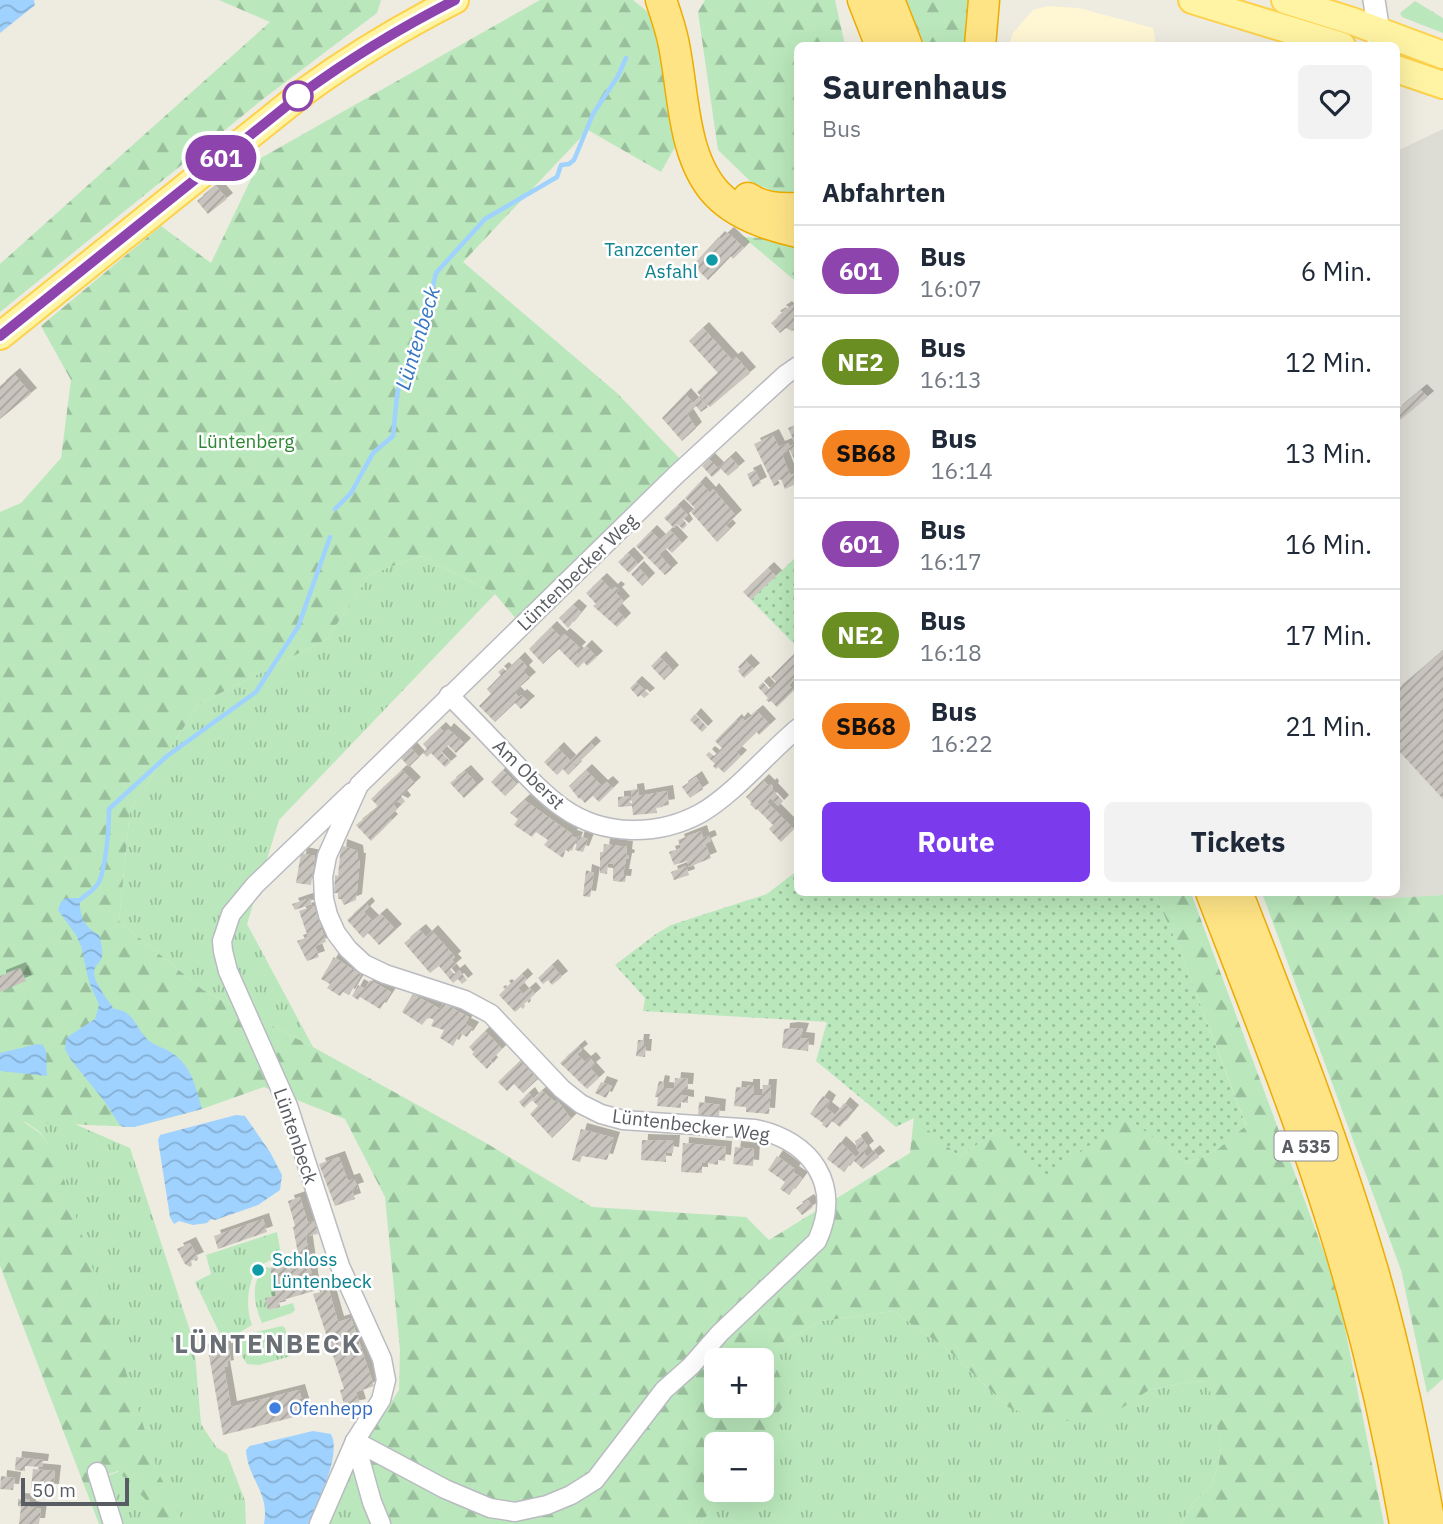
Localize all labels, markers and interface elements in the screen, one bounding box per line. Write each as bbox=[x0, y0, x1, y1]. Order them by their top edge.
text: Saurenhaus bbox=[822, 65, 1007, 108]
button: heart bbox=[1298, 65, 1372, 139]
unlabelled marker bbox=[283, 81, 313, 111]
text: Bus bbox=[822, 113, 861, 143]
line badge: 601 bbox=[181, 135, 261, 181]
text: 601 bbox=[199, 142, 243, 174]
text: Abfahrten bbox=[822, 175, 946, 209]
place label: Tanzcenter Asfahl bbox=[604, 237, 698, 283]
text: Bus bbox=[920, 239, 966, 273]
marker: Tanzcenter Asfahl bbox=[704, 252, 720, 268]
text: 6 Min. bbox=[1301, 254, 1372, 288]
text: 601 bbox=[839, 255, 882, 287]
text: 16:07 bbox=[920, 273, 982, 303]
water label: Lüntenbeck bbox=[388, 282, 446, 393]
text: Bus bbox=[920, 330, 966, 364]
text: 12 Min. bbox=[1285, 345, 1372, 379]
text: NE2 bbox=[837, 346, 884, 378]
text: 16:13 bbox=[920, 364, 982, 394]
text: Bus bbox=[931, 421, 977, 455]
park label: Lüntenberg bbox=[198, 429, 294, 453]
text: 13 Min. bbox=[1285, 436, 1372, 470]
text: SB68 bbox=[836, 437, 896, 469]
text: 16:14 bbox=[931, 455, 993, 485]
street label: Lüntenbecker Weg bbox=[512, 508, 642, 636]
text: Bus bbox=[920, 512, 966, 546]
text: 16 Min. bbox=[1285, 527, 1372, 561]
text: 601 bbox=[839, 528, 882, 560]
text: 16:17 bbox=[920, 546, 982, 576]
text: Bus bbox=[920, 603, 966, 637]
text: 17 Min. bbox=[1285, 618, 1372, 652]
text: NE2 bbox=[837, 619, 884, 651]
text: 16:18 bbox=[920, 637, 982, 667]
text: Bus bbox=[931, 694, 977, 728]
text: 21 Min. bbox=[1285, 709, 1372, 743]
text: SB68 bbox=[836, 710, 896, 742]
text: 16:22 bbox=[931, 728, 993, 758]
street label: Am Oberst bbox=[488, 734, 570, 814]
button: Route bbox=[822, 802, 1090, 882]
button: Tickets bbox=[1104, 802, 1372, 882]
street label: Lüntenbeck bbox=[268, 1085, 324, 1187]
street label: Lüntenbecker Weg bbox=[611, 1103, 771, 1147]
road number: A 535 bbox=[1274, 1132, 1338, 1161]
place label: Schloss Lüntenbeck bbox=[272, 1247, 372, 1293]
marker: Schloss Lüntenbeck bbox=[250, 1262, 266, 1278]
district label: LÜNTENBECK bbox=[174, 1326, 362, 1360]
map controls bbox=[704, 1348, 774, 1502]
button: + bbox=[704, 1348, 774, 1418]
place label: Ofenhepp bbox=[289, 1396, 373, 1420]
marker: Ofenhepp bbox=[267, 1400, 283, 1416]
button: − bbox=[704, 1432, 774, 1502]
scale bar bbox=[21, 1475, 130, 1507]
text: 50 m bbox=[32, 1478, 76, 1502]

